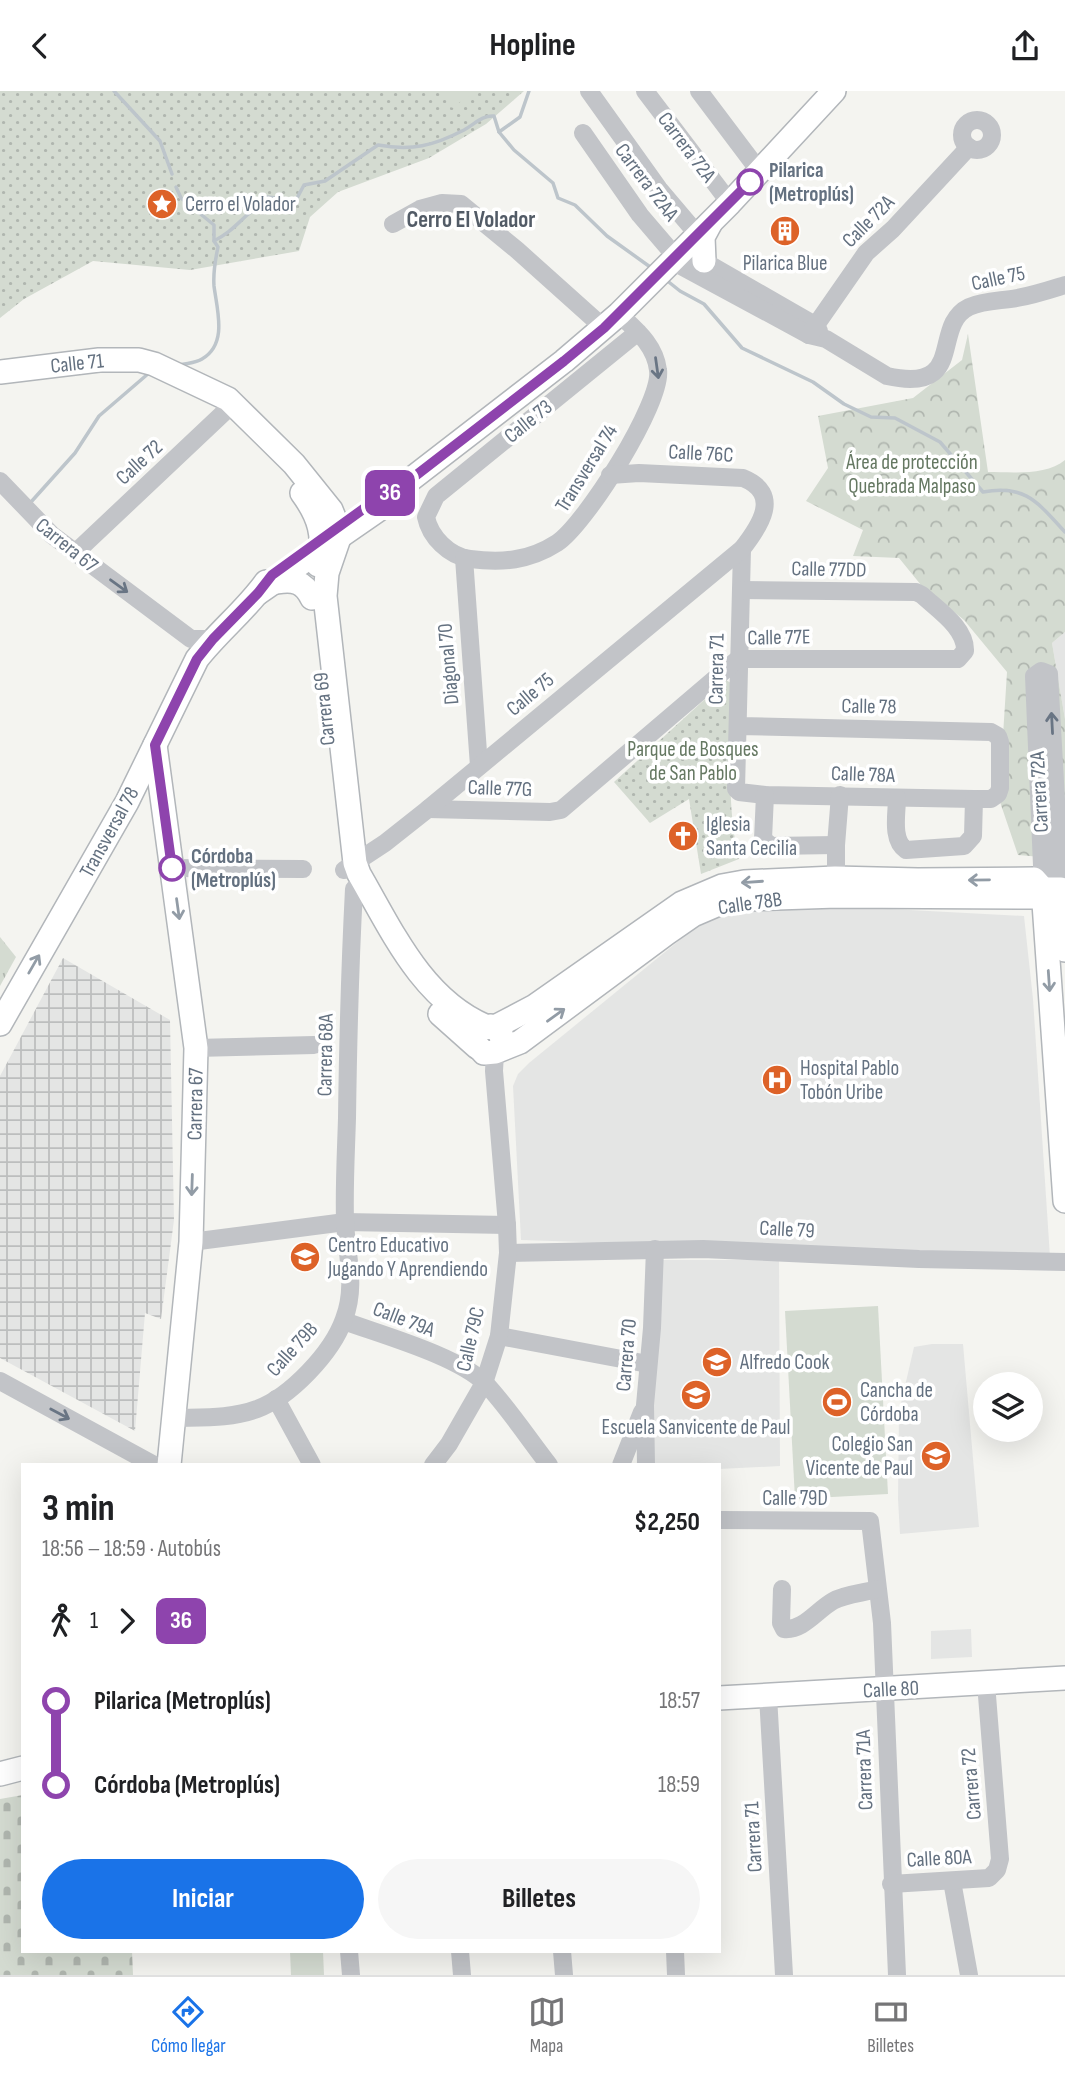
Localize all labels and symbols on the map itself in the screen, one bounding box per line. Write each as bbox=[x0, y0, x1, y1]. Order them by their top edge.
street label: Carrera 72A bbox=[652, 107, 722, 188]
street label: Carrera 72AA bbox=[609, 139, 684, 227]
place label: Pilarica (Metroplús) bbox=[769, 158, 854, 207]
marker: Pilarica (Metroplús) bbox=[737, 169, 763, 195]
place icon: Cerro el Volador bbox=[145, 187, 179, 221]
street label: Calle 72A bbox=[837, 189, 900, 253]
place label: Cerro el Volador bbox=[185, 192, 296, 217]
district label: Cerro El Volador bbox=[407, 206, 535, 234]
building icon: Pilarica Blue bbox=[768, 214, 802, 248]
place label: Pilarica Blue bbox=[743, 251, 827, 276]
street label: Calle 75 bbox=[969, 261, 1027, 296]
street label: Calle 71 bbox=[49, 348, 106, 379]
one-way arrow bbox=[650, 356, 663, 379]
street label: Calle 73 bbox=[499, 394, 557, 448]
street label: Transversal 74 bbox=[550, 420, 623, 517]
street label: Calle 72 bbox=[111, 435, 168, 490]
street label: Calle 76C bbox=[668, 439, 734, 468]
park label: Área de protección Quebrada Malpaso bbox=[845, 450, 978, 499]
line badge: 36 bbox=[358, 470, 422, 516]
street label: Carrera 67 bbox=[31, 513, 103, 578]
street label: Calle 77DD bbox=[791, 556, 867, 583]
one-way arrow bbox=[109, 578, 128, 593]
street label: Diagonal 70 bbox=[433, 622, 464, 706]
street label: Calle 77E bbox=[747, 624, 811, 651]
street label: Carrera 71 bbox=[703, 633, 730, 705]
street label: Calle 75 bbox=[501, 667, 559, 721]
street label: Carrera 69 bbox=[308, 671, 341, 747]
street label: Calle 78 bbox=[841, 694, 897, 719]
one-way arrow bbox=[1045, 712, 1058, 734]
park label: Parque de Bosques de San Pablo bbox=[627, 737, 759, 786]
street label: Carrera 72A bbox=[1025, 750, 1054, 833]
street label: Calle 78A bbox=[831, 761, 896, 788]
street label: Calle 77G bbox=[467, 775, 533, 802]
street label: Transversal 78 bbox=[74, 783, 145, 882]
place label: Iglesia Santa Cecilia bbox=[706, 812, 797, 861]
church icon: Iglesia Santa Cecilia bbox=[666, 819, 700, 853]
place label: Córdoba (Metroplús) bbox=[191, 844, 276, 893]
marker: Córdoba (Metroplús) bbox=[159, 855, 185, 881]
one-way arrow bbox=[968, 873, 991, 887]
one-way arrow bbox=[741, 876, 763, 889]
street label: Calle 78B bbox=[716, 887, 784, 920]
one-way arrow bbox=[172, 898, 185, 920]
one-way arrow bbox=[27, 955, 41, 975]
one-way arrow bbox=[1043, 969, 1056, 992]
one-way arrow bbox=[546, 1008, 565, 1023]
street label: Carrera 68A bbox=[312, 1013, 339, 1097]
place label: Hospital Pablo Tobón Uribe bbox=[800, 1056, 899, 1105]
hospital icon: Hospital Pablo Tobón Uribe bbox=[760, 1063, 794, 1097]
street label: Carrera 67 bbox=[182, 1067, 209, 1141]
one-way arrow bbox=[186, 1173, 199, 1196]
street label: Calle 79 bbox=[759, 1216, 815, 1243]
place label: Centro Educativo Jugando Y Aprendiendo bbox=[327, 1233, 488, 1282]
school or university icon: Centro Educativo Jugando Y Aprendiendo bbox=[288, 1240, 322, 1274]
street label: Calle 79A bbox=[369, 1296, 439, 1343]
street label: Calle 79C bbox=[451, 1304, 490, 1374]
street label: Calle 79B bbox=[261, 1317, 323, 1382]
street label: Carrera 70 bbox=[611, 1318, 642, 1392]
school or university icon: Alfredo Cook bbox=[700, 1345, 734, 1379]
place label: Alfredo Cook bbox=[739, 1350, 830, 1375]
school or university icon: Escuela Sanvicente de Paul bbox=[679, 1378, 713, 1412]
place label: Cancha de Córdoba bbox=[860, 1378, 933, 1427]
sports icon: Cancha de Córdoba bbox=[820, 1385, 854, 1419]
one-way arrow bbox=[49, 1407, 70, 1421]
place label: Escuela Sanvicente de Paul bbox=[602, 1415, 790, 1440]
place label: Colegio San Vicente de Paul bbox=[806, 1432, 913, 1481]
school or university icon: Colegio San Vicente de Paul bbox=[919, 1439, 953, 1473]
street label: Calle 79D bbox=[762, 1486, 828, 1511]
street label: Calle 80 bbox=[862, 1676, 920, 1703]
street label: Carrera 71A bbox=[851, 1728, 878, 1811]
street label: Carrera 72 bbox=[956, 1747, 987, 1821]
street label: Carrera 71 bbox=[739, 1800, 768, 1873]
street label: Calle 80A bbox=[906, 1844, 973, 1873]

